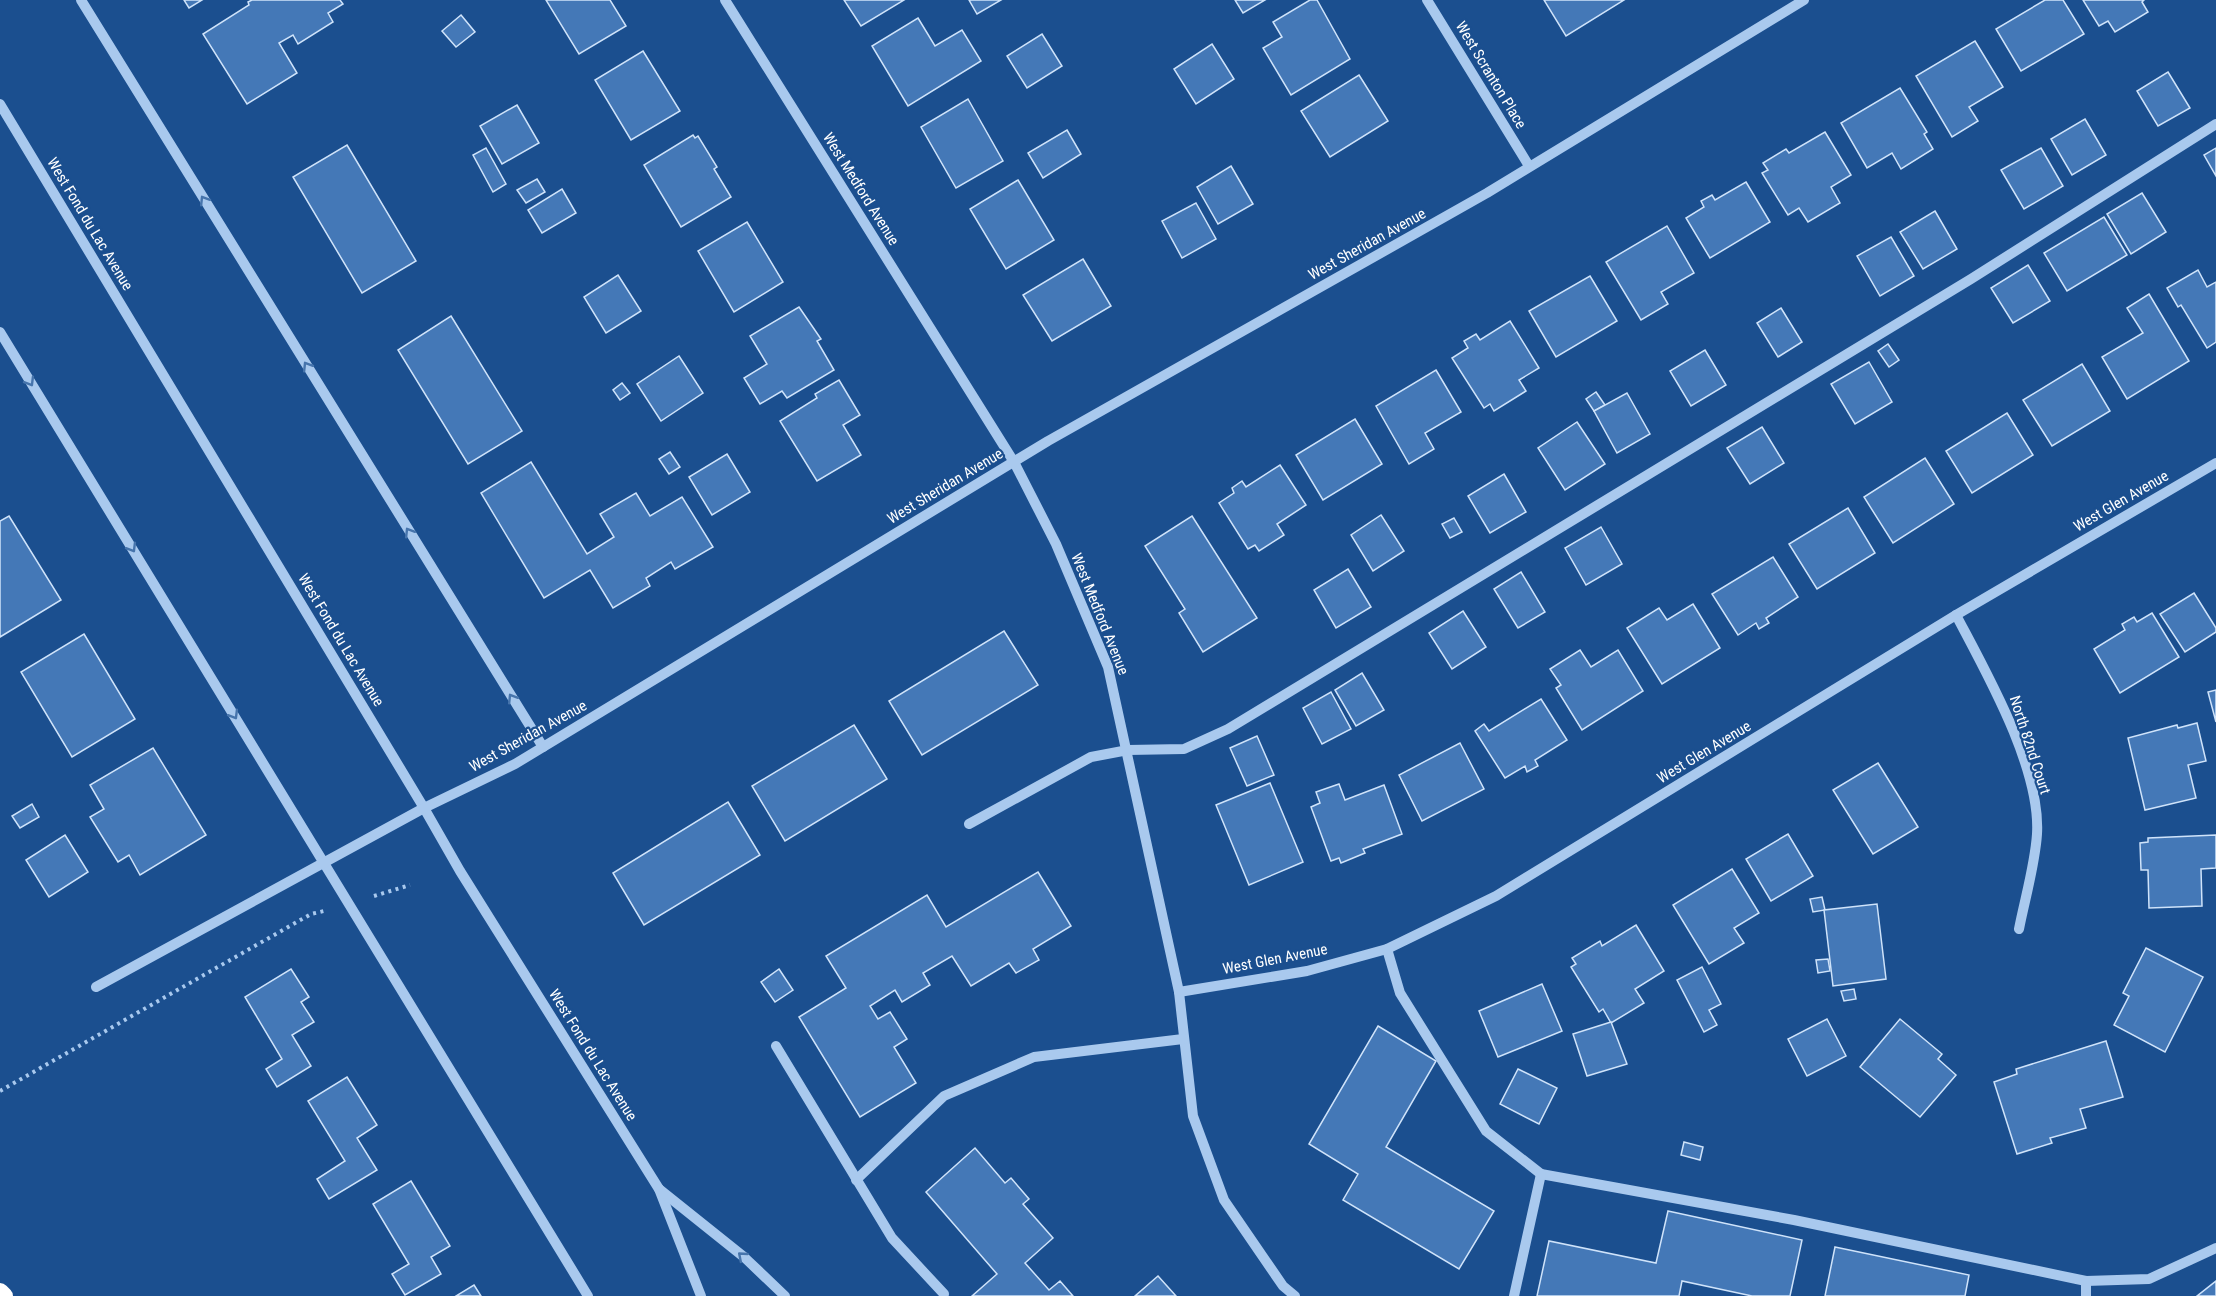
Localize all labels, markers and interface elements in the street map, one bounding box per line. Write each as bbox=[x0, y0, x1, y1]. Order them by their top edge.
street label: West Scranton Place bbox=[1452, 18, 1530, 132]
street label: West Medford Avenue bbox=[819, 129, 903, 249]
street label: West Fond du Lac Avenue bbox=[43, 154, 137, 294]
one-way arrow bbox=[200, 196, 212, 206]
street label: West Sheridan Avenue bbox=[1305, 204, 1429, 284]
one-way arrow bbox=[302, 362, 314, 372]
one-way arrow bbox=[23, 376, 35, 386]
street label: West Sheridan Avenue bbox=[884, 444, 1006, 528]
street label: West Glen Avenue bbox=[2071, 467, 2171, 535]
one-way arrow bbox=[405, 528, 417, 538]
one-way arrow bbox=[125, 542, 136, 552]
street label: West Medford Avenue bbox=[1067, 551, 1133, 677]
street label: West Fond du Lac Avenue bbox=[294, 570, 388, 710]
one-way arrow bbox=[508, 693, 519, 704]
street label: North 82nd Court bbox=[2006, 693, 2054, 797]
street label: West Sheridan Avenue bbox=[466, 696, 590, 776]
one-way arrow bbox=[226, 709, 238, 719]
street label: West Glen Avenue bbox=[1654, 717, 1754, 787]
street label: West Glen Avenue bbox=[1221, 940, 1329, 978]
street label: West Fond du Lac Avenue bbox=[545, 986, 641, 1124]
one-way arrow bbox=[738, 1252, 749, 1263]

